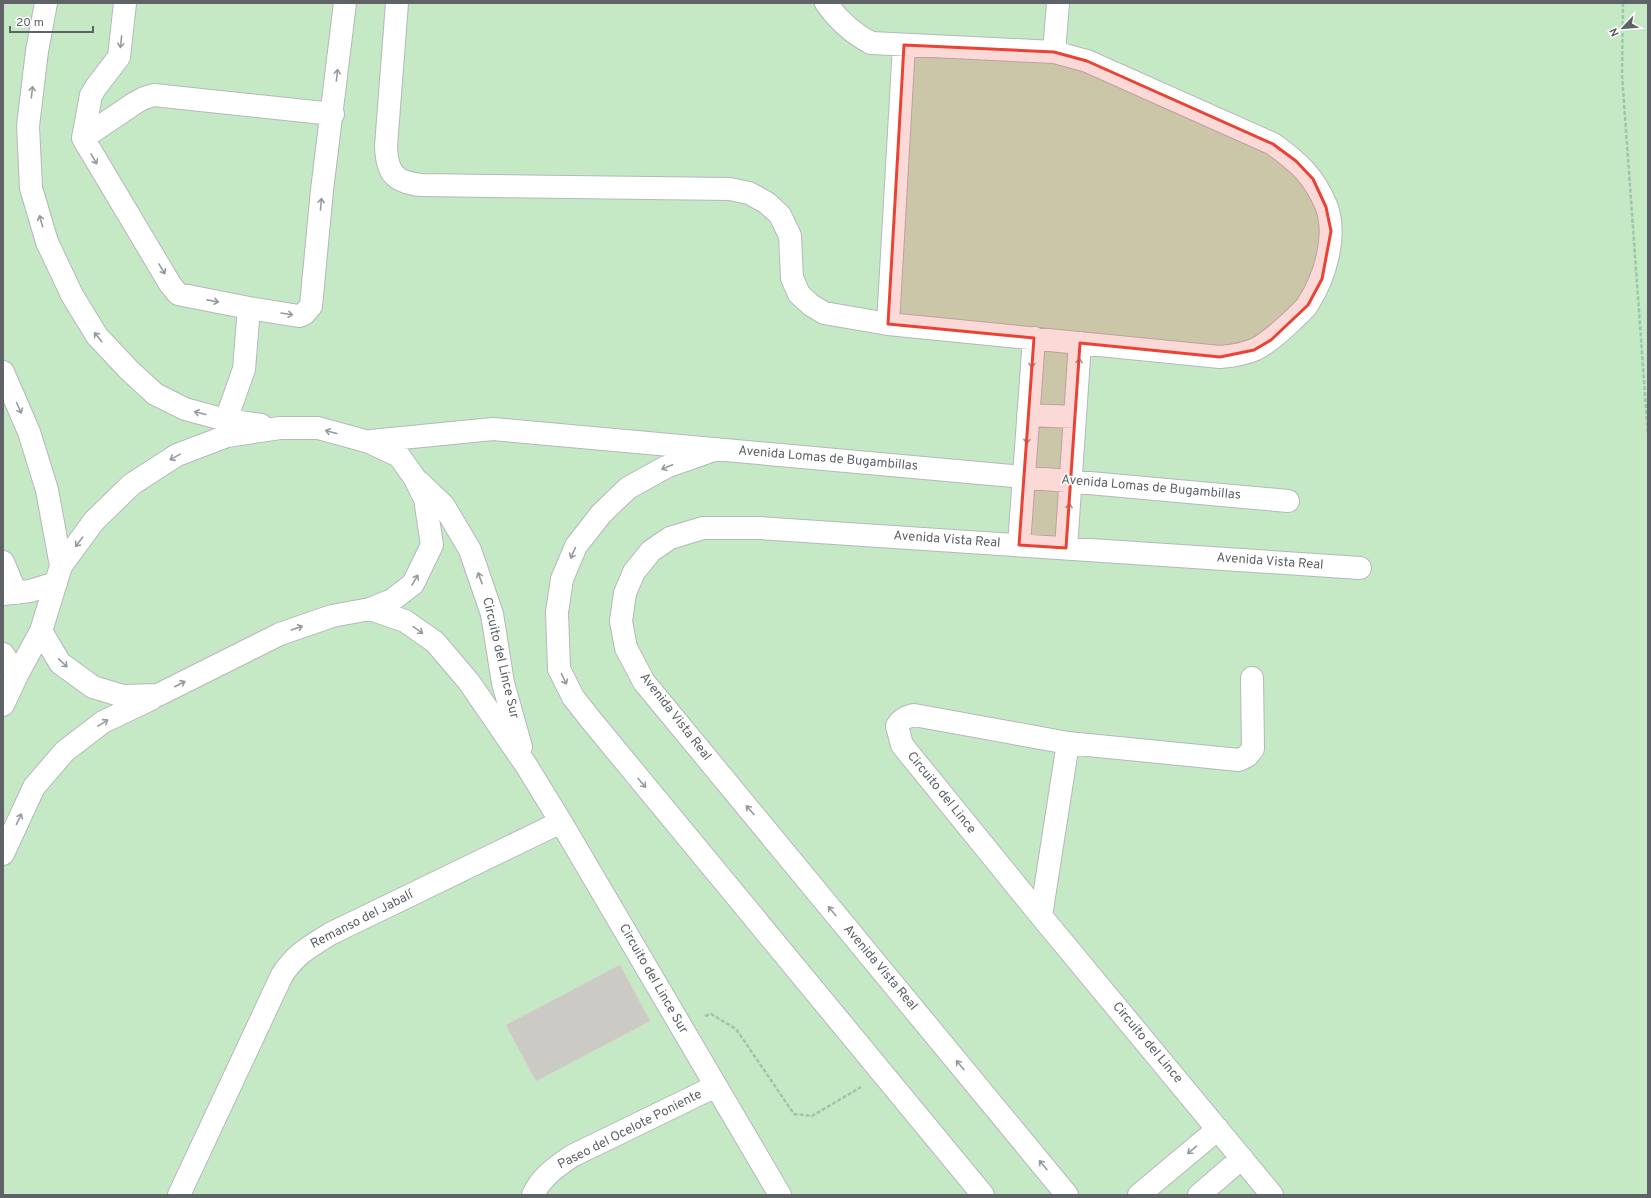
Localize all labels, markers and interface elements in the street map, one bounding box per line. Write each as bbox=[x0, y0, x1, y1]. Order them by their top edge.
scale bar bbox=[10, 8, 93, 34]
north arrow bbox=[1603, 8, 1643, 48]
text: 20 m bbox=[16, 15, 44, 31]
text: N bbox=[1607, 25, 1623, 39]
one-way arrow bbox=[117, 35, 125, 48]
one-way arrow bbox=[333, 69, 341, 82]
one-way arrow bbox=[28, 86, 36, 99]
one-way arrow bbox=[90, 152, 98, 164]
one-way arrow bbox=[317, 198, 325, 211]
one-way arrow bbox=[37, 214, 44, 227]
one-way arrow bbox=[157, 264, 166, 275]
one-way arrow bbox=[207, 298, 220, 306]
one-way arrow bbox=[281, 310, 294, 318]
one-way arrow bbox=[94, 331, 103, 342]
one-way arrow bbox=[1029, 355, 1036, 368]
one-way arrow bbox=[1075, 358, 1082, 371]
one-way arrow bbox=[16, 402, 23, 414]
one-way arrow bbox=[194, 409, 207, 416]
one-way arrow bbox=[325, 427, 338, 435]
one-way arrow bbox=[1023, 431, 1030, 444]
street label: Avenida Lomas de Bugambillas bbox=[738, 443, 918, 475]
one-way arrow bbox=[169, 454, 181, 461]
one-way arrow bbox=[661, 464, 673, 471]
street label: Avenida Lomas de Bugambillas bbox=[1061, 472, 1241, 504]
one-way arrow bbox=[1066, 503, 1073, 516]
street label: Avenida Vista Real bbox=[893, 528, 1001, 552]
one-way arrow bbox=[75, 536, 83, 547]
one-way arrow bbox=[569, 547, 576, 559]
street label: Avenida Vista Real bbox=[1216, 550, 1324, 574]
one-way arrow bbox=[475, 572, 483, 584]
one-way arrow bbox=[411, 574, 419, 586]
street label: Circuito del Lince Sur bbox=[478, 596, 522, 720]
one-way arrow bbox=[291, 624, 304, 631]
one-way arrow bbox=[412, 626, 423, 634]
one-way arrow bbox=[58, 659, 68, 668]
street label: Avenida Vista Real bbox=[636, 670, 714, 764]
one-way arrow bbox=[561, 673, 568, 685]
one-way arrow bbox=[174, 680, 186, 687]
one-way arrow bbox=[97, 718, 109, 726]
street label: Circuito del Lince bbox=[903, 749, 979, 837]
one-way arrow bbox=[638, 777, 647, 788]
one-way arrow bbox=[745, 805, 754, 816]
one-way arrow bbox=[16, 813, 23, 825]
street label: Remanso del Jabalí bbox=[308, 886, 417, 953]
one-way arrow bbox=[828, 905, 837, 916]
street label: Circuito del Lince Sur bbox=[615, 921, 691, 1037]
street label: Avenida Vista Real bbox=[839, 922, 921, 1014]
street label: Circuito del Lince bbox=[1108, 999, 1186, 1087]
one-way arrow bbox=[955, 1059, 964, 1070]
street label: Paseo del Ocelote Poniente bbox=[555, 1087, 705, 1173]
one-way arrow bbox=[1187, 1146, 1197, 1155]
one-way arrow bbox=[1038, 1160, 1047, 1170]

